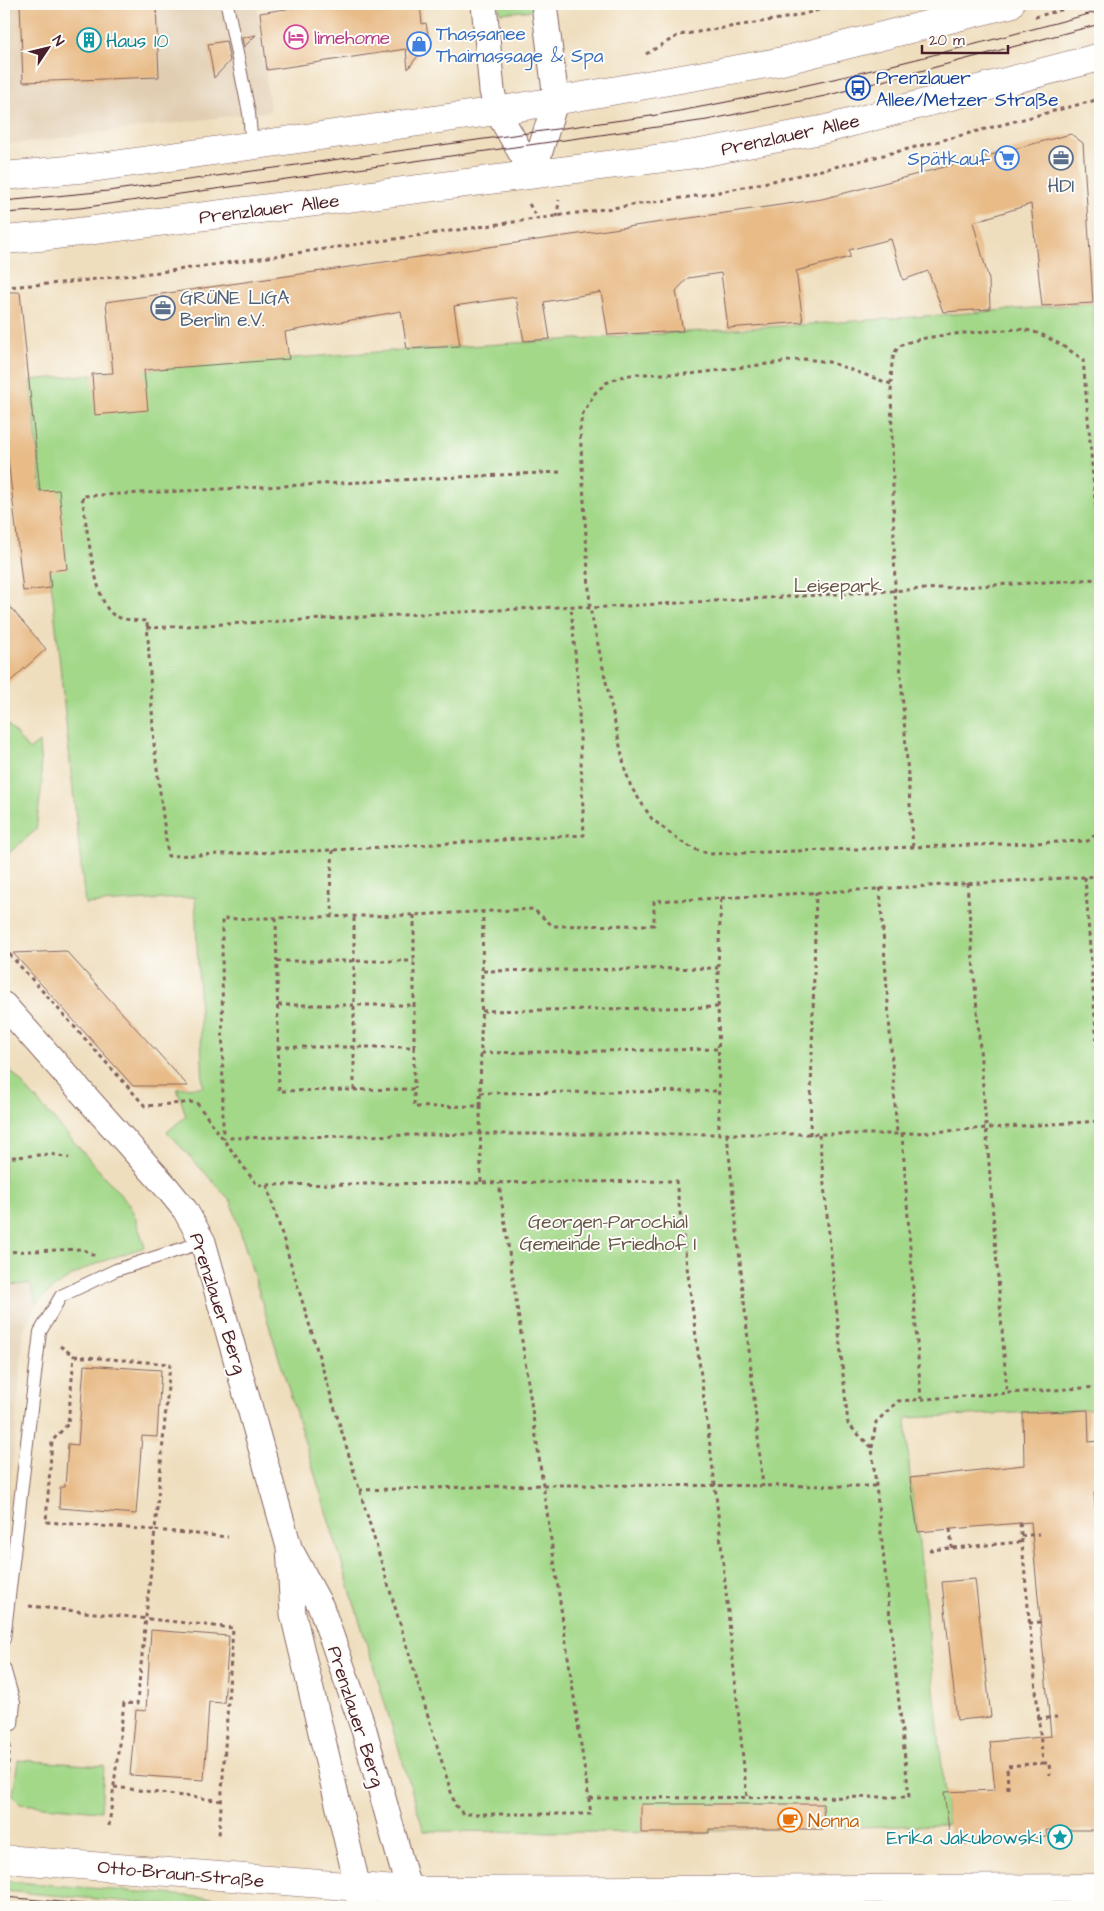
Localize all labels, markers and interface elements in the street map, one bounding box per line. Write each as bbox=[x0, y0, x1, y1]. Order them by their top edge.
place label: Thassanee Thaimassage & Spa bbox=[436, 21, 604, 71]
north arrow bbox=[22, 22, 72, 72]
scale bar bbox=[922, 22, 1008, 54]
hotel icon: limehome bbox=[283, 24, 309, 50]
place label: limehome bbox=[314, 25, 390, 52]
building icon: Haus 10 bbox=[76, 27, 102, 53]
place label: Haus 10 bbox=[106, 28, 168, 55]
text: 20 m bbox=[929, 30, 965, 51]
shop icon: Thassanee Thaimassage & Spa bbox=[406, 31, 432, 57]
text: N bbox=[47, 32, 69, 51]
place label: Prenzlauer Allee/Metzer Straße bbox=[876, 65, 1059, 114]
bus stop icon: Prenzlauer Allee/Metzer Straße bbox=[845, 75, 871, 101]
street label: Prenzlauer Allee bbox=[718, 108, 862, 163]
supermarket icon: Spätkauf bbox=[994, 145, 1020, 171]
office icon: HDI bbox=[1048, 145, 1074, 171]
place label: Spätkauf bbox=[908, 146, 991, 173]
place label: HDI bbox=[1048, 173, 1074, 200]
street label: Prenzlauer Allee bbox=[197, 187, 341, 231]
place label: GRÜNE LIGA Berlin e.V. bbox=[180, 285, 290, 334]
office icon: GRÜNE LIGA Berlin e.V. bbox=[150, 295, 176, 321]
park label: Leisepark bbox=[794, 573, 883, 600]
park label: Georgen-Parochial Gemeinde Friedhof I bbox=[520, 1209, 696, 1258]
street label: Prenzlauer Berg bbox=[181, 1230, 253, 1378]
street label: Prenzlauer Berg bbox=[319, 1643, 391, 1791]
cafe icon: Nonna bbox=[777, 1807, 803, 1833]
place label: Nonna bbox=[808, 1808, 860, 1835]
place icon: Erika Jakubowski bbox=[1047, 1824, 1073, 1850]
place label: Erika Jakubowski bbox=[887, 1825, 1042, 1852]
street label: Otto-Braun-Straße bbox=[96, 1854, 265, 1895]

